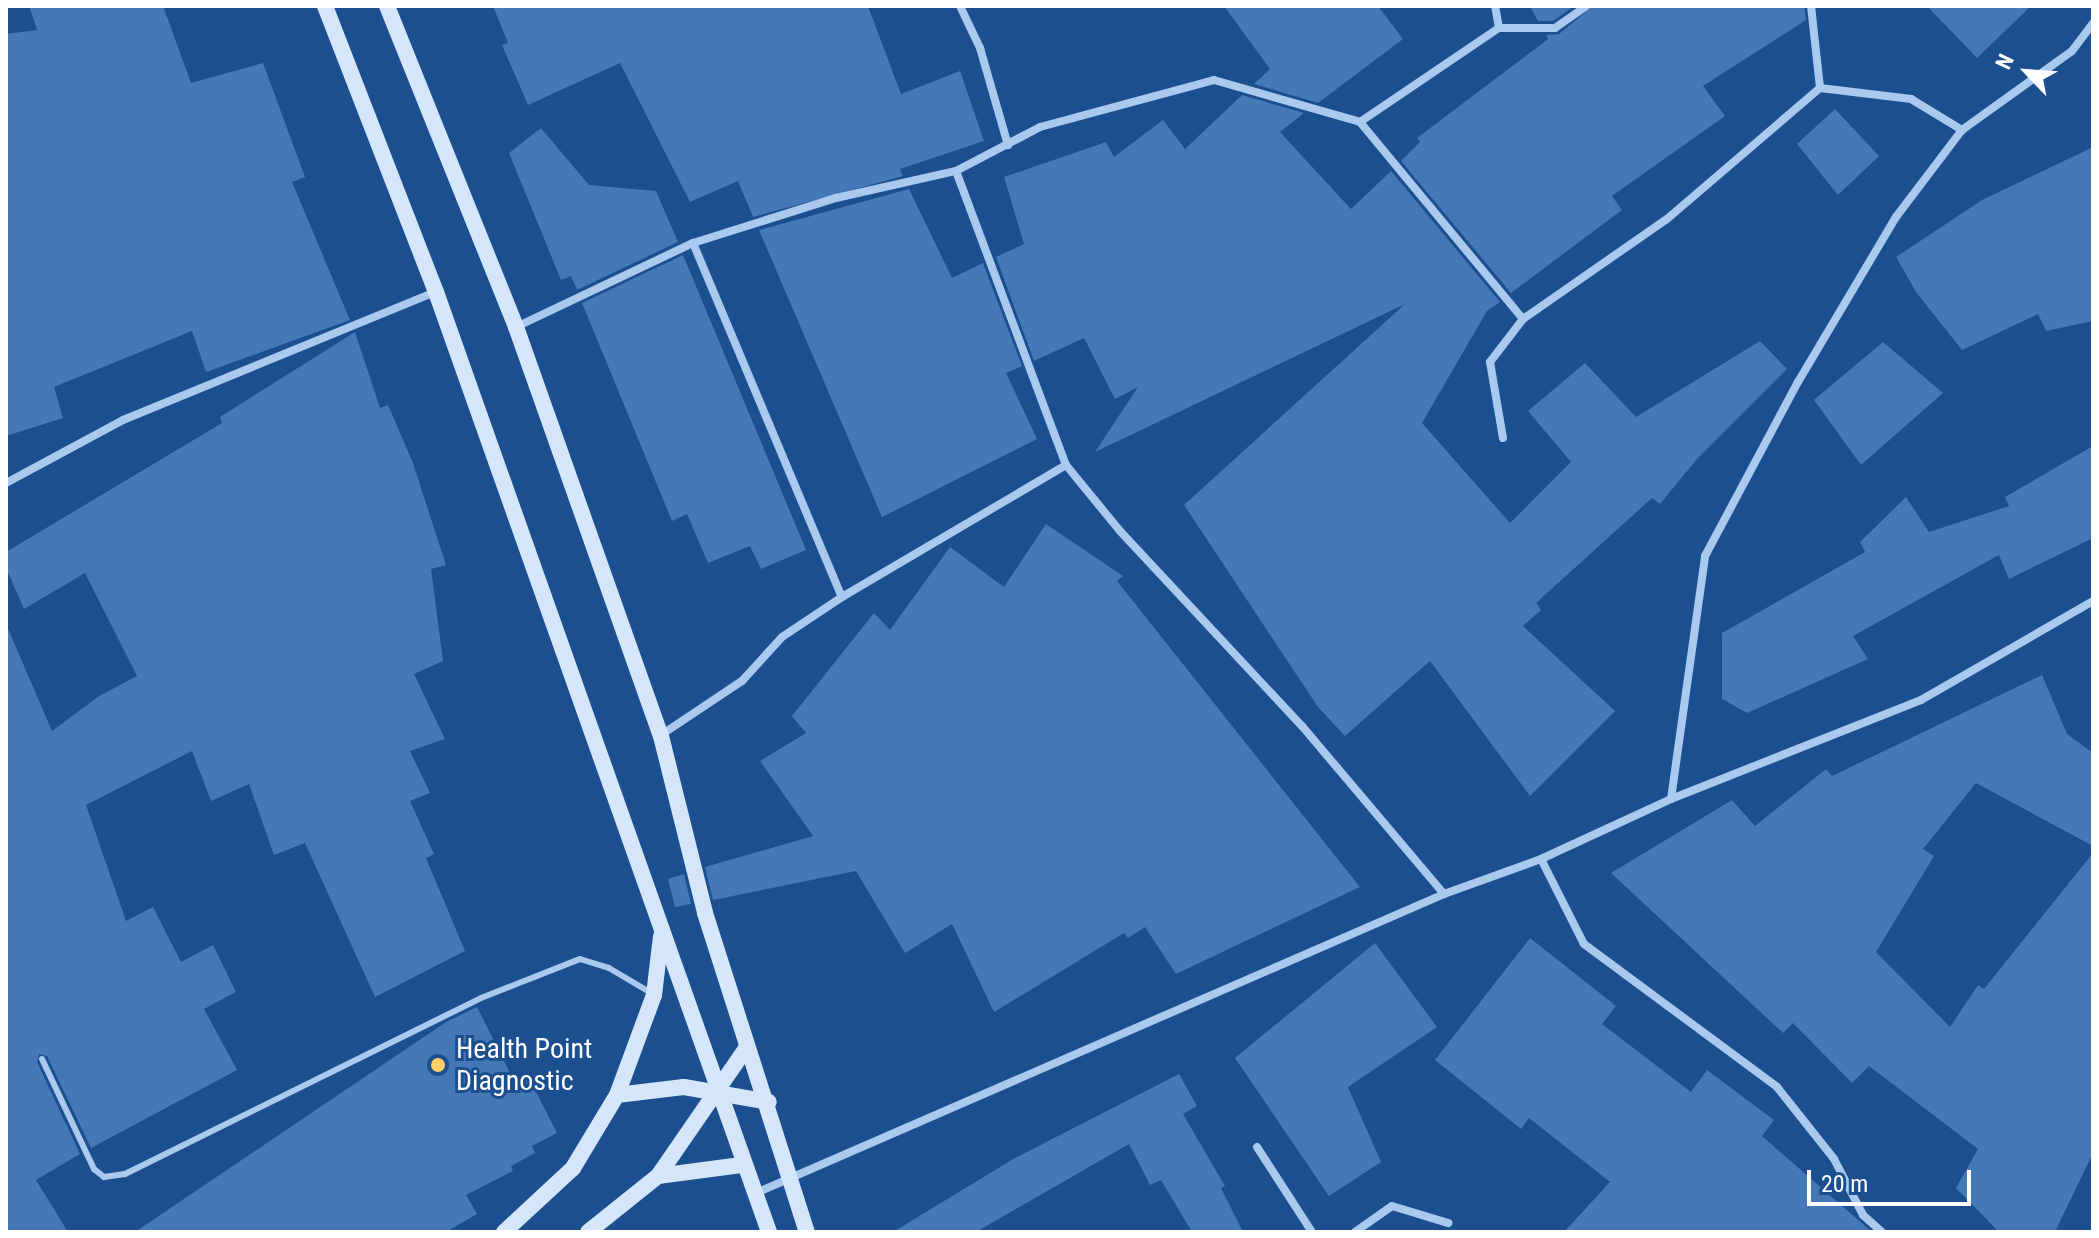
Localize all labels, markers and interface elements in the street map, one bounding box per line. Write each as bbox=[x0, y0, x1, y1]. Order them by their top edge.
north arrow bbox=[1987, 32, 2067, 112]
text: N bbox=[1991, 50, 2019, 73]
place label: Health Point Diagnostic bbox=[456, 1032, 592, 1098]
marker: Health Point Diagnostic bbox=[427, 1054, 449, 1076]
scale bar bbox=[1811, 1154, 1975, 1204]
text: 20 m bbox=[1821, 1170, 1868, 1198]

